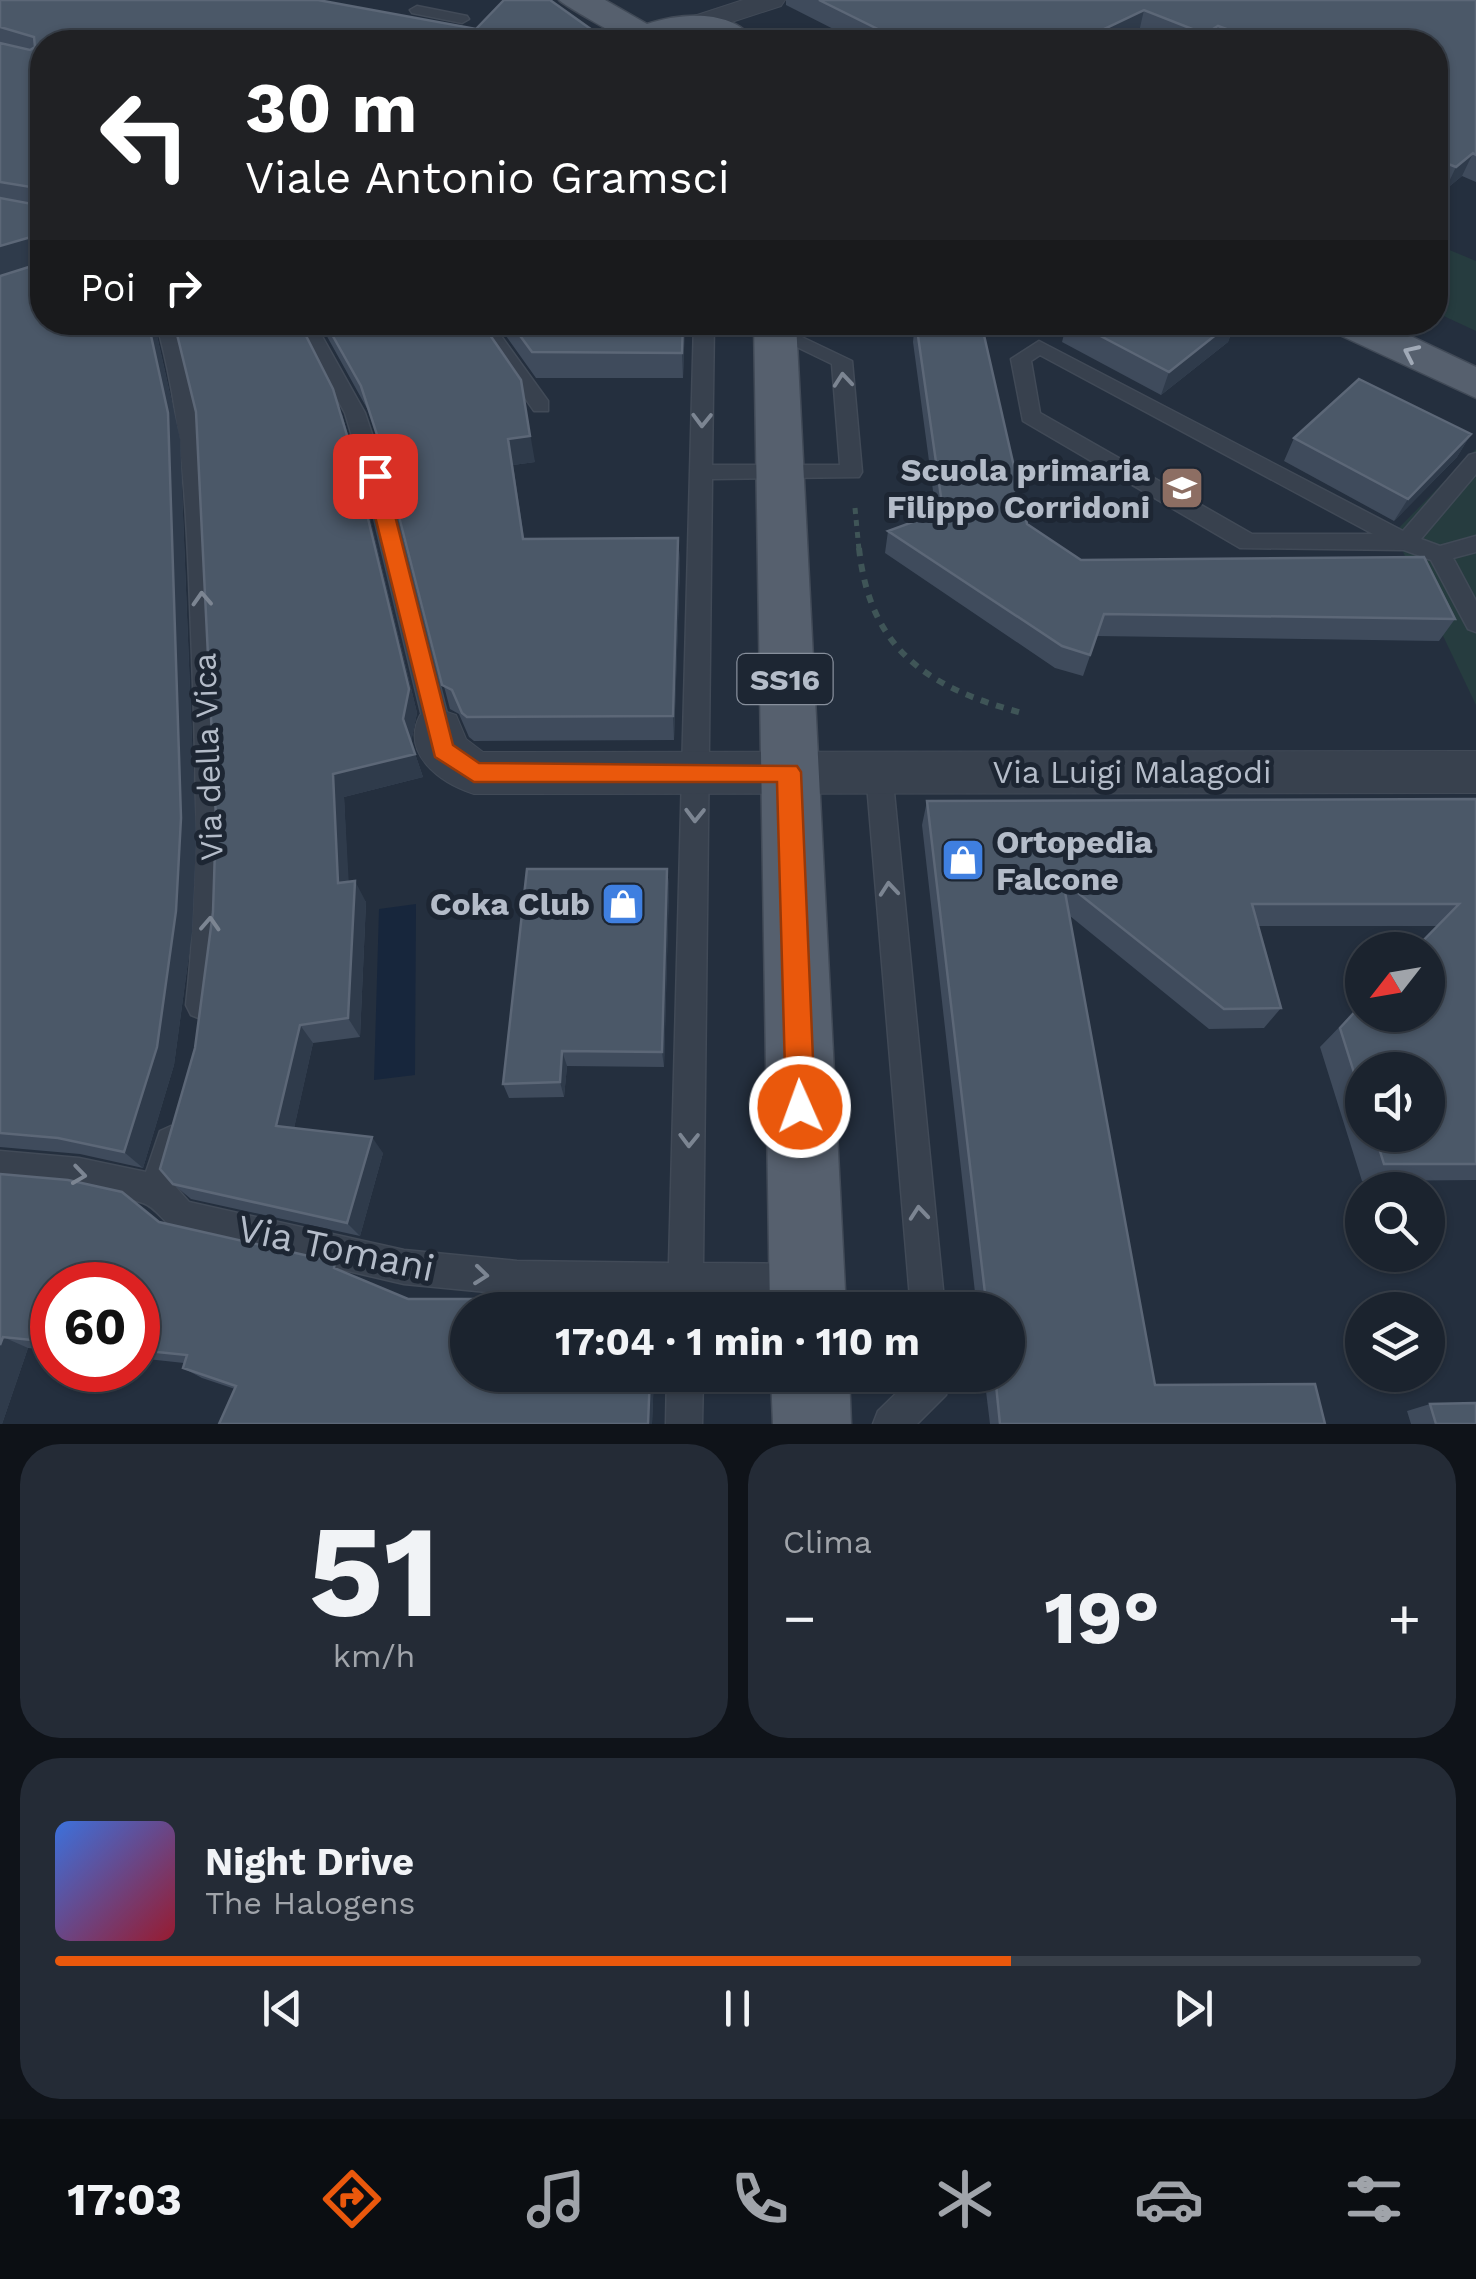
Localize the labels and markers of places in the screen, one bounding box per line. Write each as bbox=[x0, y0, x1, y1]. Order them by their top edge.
pin bbox=[333, 434, 418, 519]
place label: Scuola primaria Filippo Corridoni bbox=[887, 451, 1150, 526]
school or university icon: Scuola primaria Filippo Corridoni bbox=[1159, 465, 1205, 511]
place label: Ortopedia Falcone bbox=[996, 823, 1153, 898]
shop icon: Ortopedia Falcone bbox=[940, 837, 986, 883]
shop icon: Coka Club bbox=[600, 881, 646, 927]
place label: Coka Club bbox=[430, 885, 590, 923]

